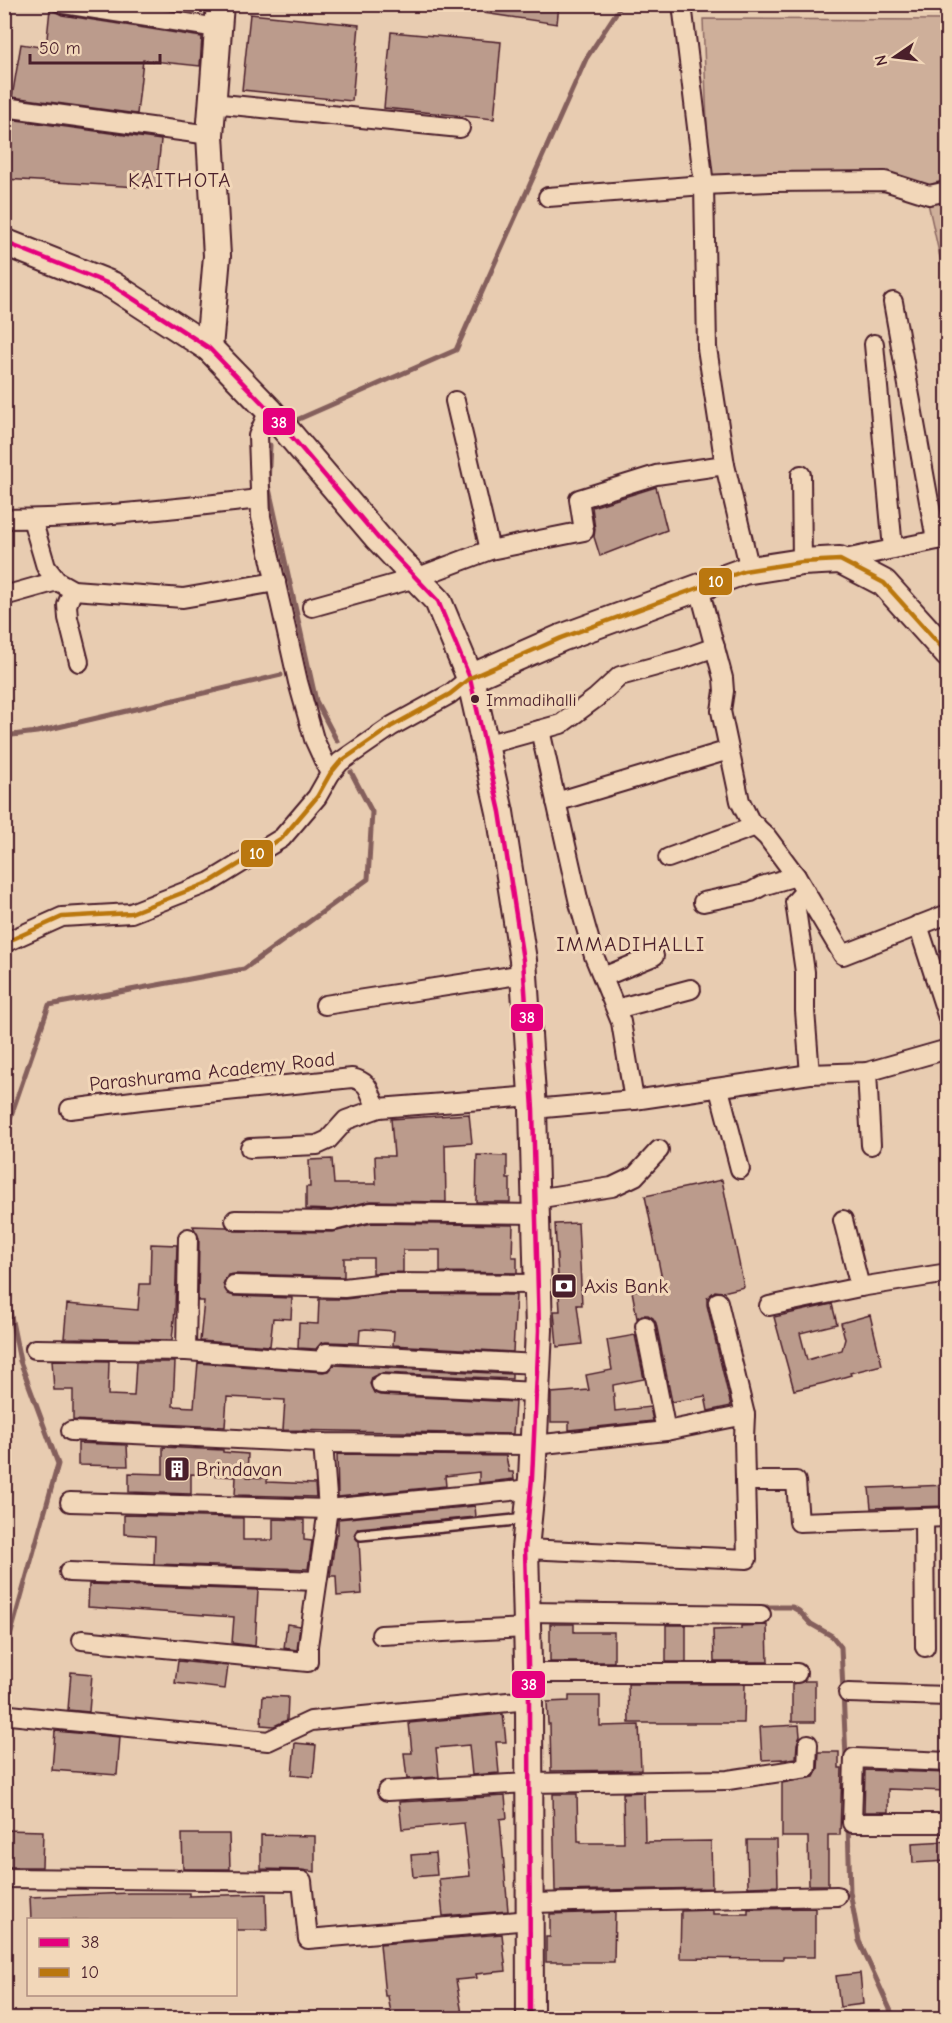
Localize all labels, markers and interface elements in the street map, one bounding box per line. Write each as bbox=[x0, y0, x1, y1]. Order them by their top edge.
scale bar bbox=[30, 27, 160, 65]
north arrow bbox=[865, 27, 925, 87]
text: 50 m bbox=[39, 38, 81, 59]
text: N bbox=[871, 53, 891, 68]
district label: KAITHOTA bbox=[128, 168, 232, 192]
line badge: 38 bbox=[262, 407, 296, 436]
text: 38 bbox=[271, 414, 287, 432]
line badge: 10 bbox=[698, 567, 733, 596]
text: 10 bbox=[708, 573, 724, 591]
place label: Immadihalli bbox=[486, 690, 577, 711]
marker: Immadihalli bbox=[469, 693, 481, 705]
line badge: 10 bbox=[240, 839, 274, 868]
text: 10 bbox=[249, 845, 265, 863]
district label: IMMADIHALLI bbox=[556, 932, 706, 956]
line badge: 38 bbox=[510, 1003, 544, 1032]
text: 38 bbox=[519, 1009, 535, 1027]
street label: Parashurama Academy Road bbox=[88, 1047, 336, 1096]
bank icon: Axis Bank bbox=[549, 1271, 579, 1301]
place label: Axis Bank bbox=[584, 1275, 668, 1298]
building icon: Brindavan bbox=[162, 1454, 192, 1484]
place label: Brindavan bbox=[196, 1458, 282, 1481]
line badge: 38 bbox=[511, 1670, 546, 1699]
text: 38 bbox=[521, 1676, 537, 1694]
legend bbox=[27, 1918, 237, 1996]
text: 38 bbox=[81, 1932, 99, 1953]
text: 10 bbox=[81, 1962, 99, 1983]

